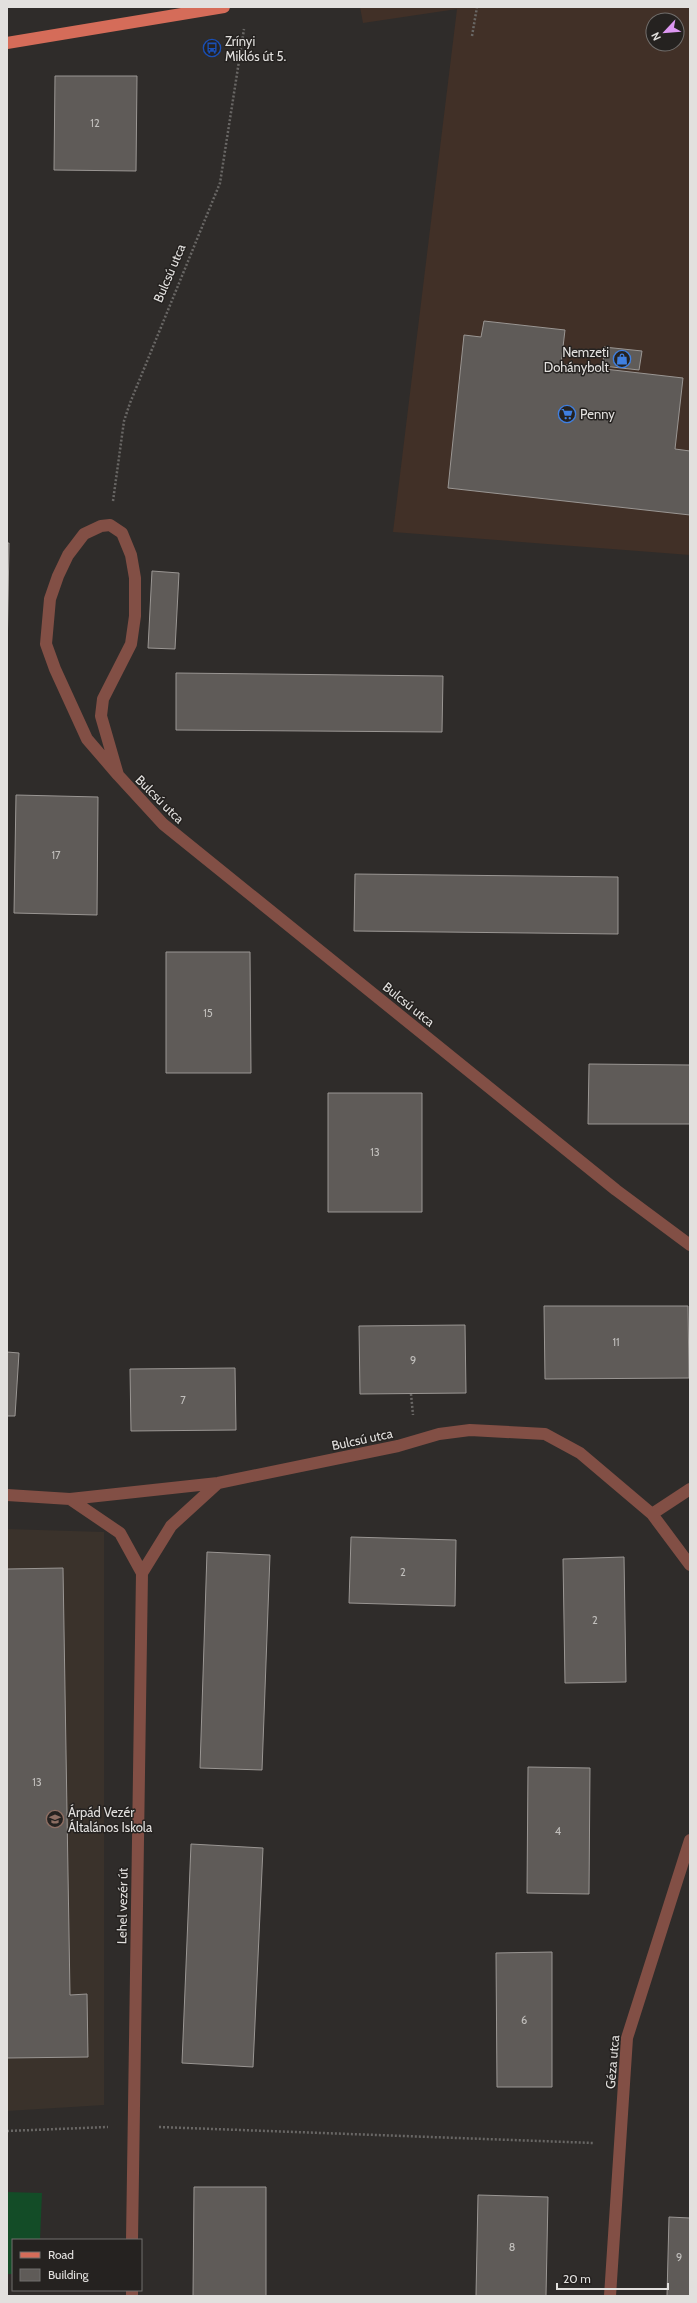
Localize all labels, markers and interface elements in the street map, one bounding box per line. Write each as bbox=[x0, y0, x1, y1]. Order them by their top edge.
north arrow bbox=[645, 12, 685, 52]
text: N bbox=[648, 30, 664, 43]
place label: Zrínyi Miklós út 5. bbox=[225, 33, 287, 64]
bus stop icon: Zrínyi Miklós út 5. bbox=[202, 38, 222, 58]
house number: 12 bbox=[90, 116, 100, 130]
street label: Bulcsú utca bbox=[150, 241, 189, 305]
place label: Nemzeti Dohánybolt bbox=[544, 344, 610, 375]
shop icon: Nemzeti Dohánybolt bbox=[612, 349, 632, 369]
supermarket icon: Penny bbox=[557, 404, 577, 424]
place label: Penny bbox=[580, 406, 615, 422]
street label: Bulcsú utca bbox=[132, 771, 188, 827]
house number: 17 bbox=[51, 848, 61, 862]
street label: Bulcsú utca bbox=[380, 978, 439, 1030]
house number: 15 bbox=[203, 1006, 213, 1020]
house number: 13 bbox=[370, 1145, 380, 1159]
house number: 11 bbox=[612, 1335, 620, 1349]
house number: 9 bbox=[410, 1353, 416, 1367]
house number: 7 bbox=[180, 1393, 186, 1407]
street label: Bulcsú utca bbox=[330, 1425, 395, 1453]
house number: 2 bbox=[400, 1565, 406, 1579]
house number: 2 bbox=[592, 1613, 598, 1627]
house number: 13 bbox=[32, 1775, 42, 1789]
place label: Árpád Vezér Általános Iskola bbox=[68, 1803, 153, 1835]
school or university icon: Árpád Vezér Általános Iskola bbox=[45, 1809, 65, 1829]
house number: 4 bbox=[555, 1824, 562, 1838]
street label: Lehel vezér út bbox=[113, 1867, 131, 1944]
house number: 6 bbox=[521, 2013, 527, 2027]
street label: Géza utca bbox=[602, 2034, 622, 2090]
legend bbox=[12, 2239, 142, 2291]
house number: 8 bbox=[509, 2240, 515, 2254]
text: Road bbox=[48, 2247, 74, 2262]
house number: 9 bbox=[676, 2250, 682, 2264]
scale bar bbox=[557, 2265, 668, 2291]
text: Building bbox=[48, 2267, 90, 2282]
text: 20 m bbox=[563, 2271, 591, 2286]

